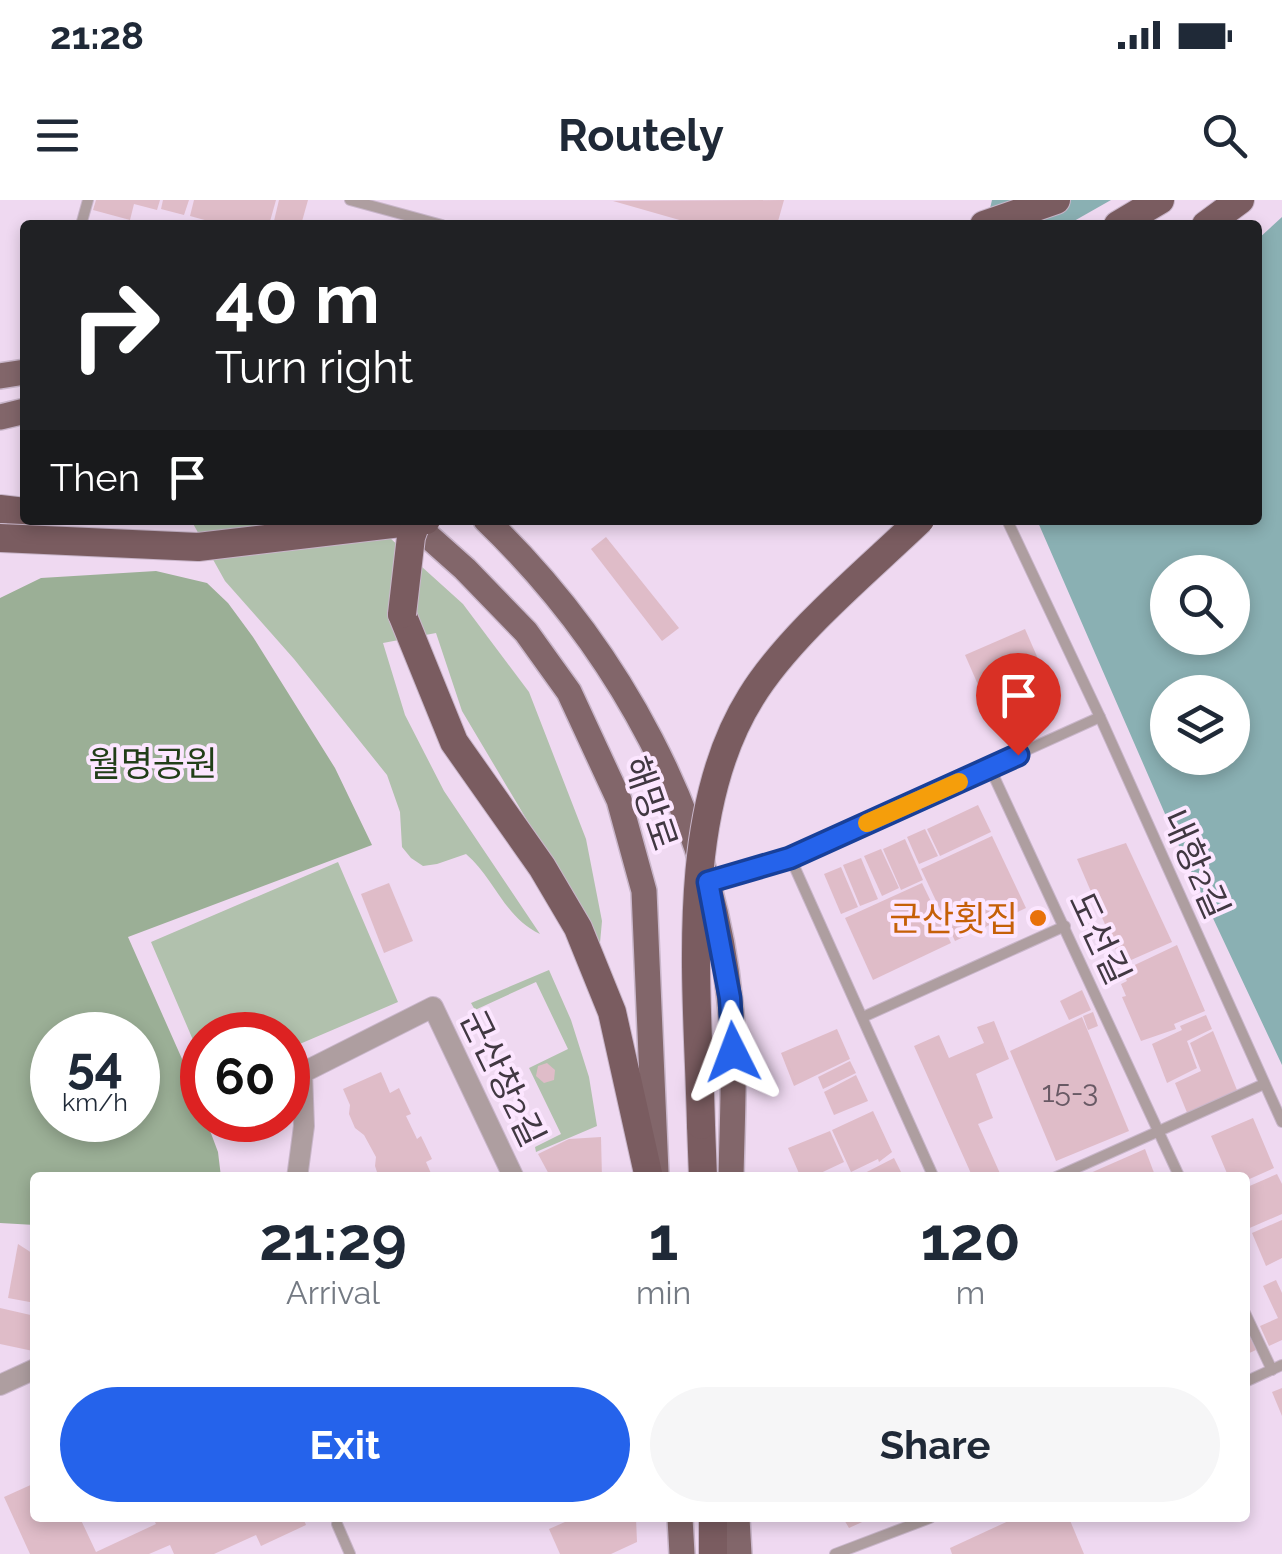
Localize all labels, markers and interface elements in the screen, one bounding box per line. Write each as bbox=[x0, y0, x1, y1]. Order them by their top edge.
text: 21:28 bbox=[50, 13, 144, 58]
icon: menu bbox=[30, 108, 85, 163]
icon: search bbox=[1197, 108, 1252, 163]
text: Routely bbox=[558, 109, 724, 162]
text: 40 m bbox=[215, 257, 380, 339]
icon: right bbox=[50, 260, 180, 390]
text: Turn right bbox=[215, 341, 413, 394]
icon: arrive bbox=[160, 450, 215, 505]
text: Then bbox=[50, 455, 140, 500]
map controls bbox=[1150, 555, 1250, 775]
button: search bbox=[1150, 555, 1250, 655]
pin bbox=[976, 653, 1061, 756]
icon: arrive bbox=[991, 668, 1046, 723]
button: layers bbox=[1150, 675, 1250, 775]
park label: 월명공원 bbox=[89, 743, 217, 784]
street label: 해망로 bbox=[616, 751, 686, 855]
street label: 내항2길 bbox=[1154, 803, 1238, 925]
street label: 도선길 bbox=[1061, 886, 1139, 990]
place label: 군산횟집 bbox=[889, 898, 1018, 939]
marker: 군산횟집 bbox=[1027, 907, 1049, 929]
position arrow bbox=[681, 1000, 785, 1104]
street label: 군산창2길 bbox=[452, 1003, 554, 1153]
speed limit sign: 60 bbox=[180, 1012, 310, 1142]
text: 54 bbox=[67, 1035, 123, 1094]
house number: 15-3 bbox=[1042, 1074, 1098, 1109]
text: km/h bbox=[62, 1087, 128, 1117]
text: 21:29 bbox=[259, 1204, 407, 1274]
text: 1 bbox=[649, 1204, 678, 1274]
text: 120 bbox=[920, 1204, 1021, 1274]
text: Arrival bbox=[286, 1274, 380, 1311]
text: min bbox=[636, 1274, 691, 1311]
text: m bbox=[956, 1274, 985, 1311]
button: Exit bbox=[60, 1387, 630, 1502]
button: Share bbox=[650, 1387, 1220, 1502]

